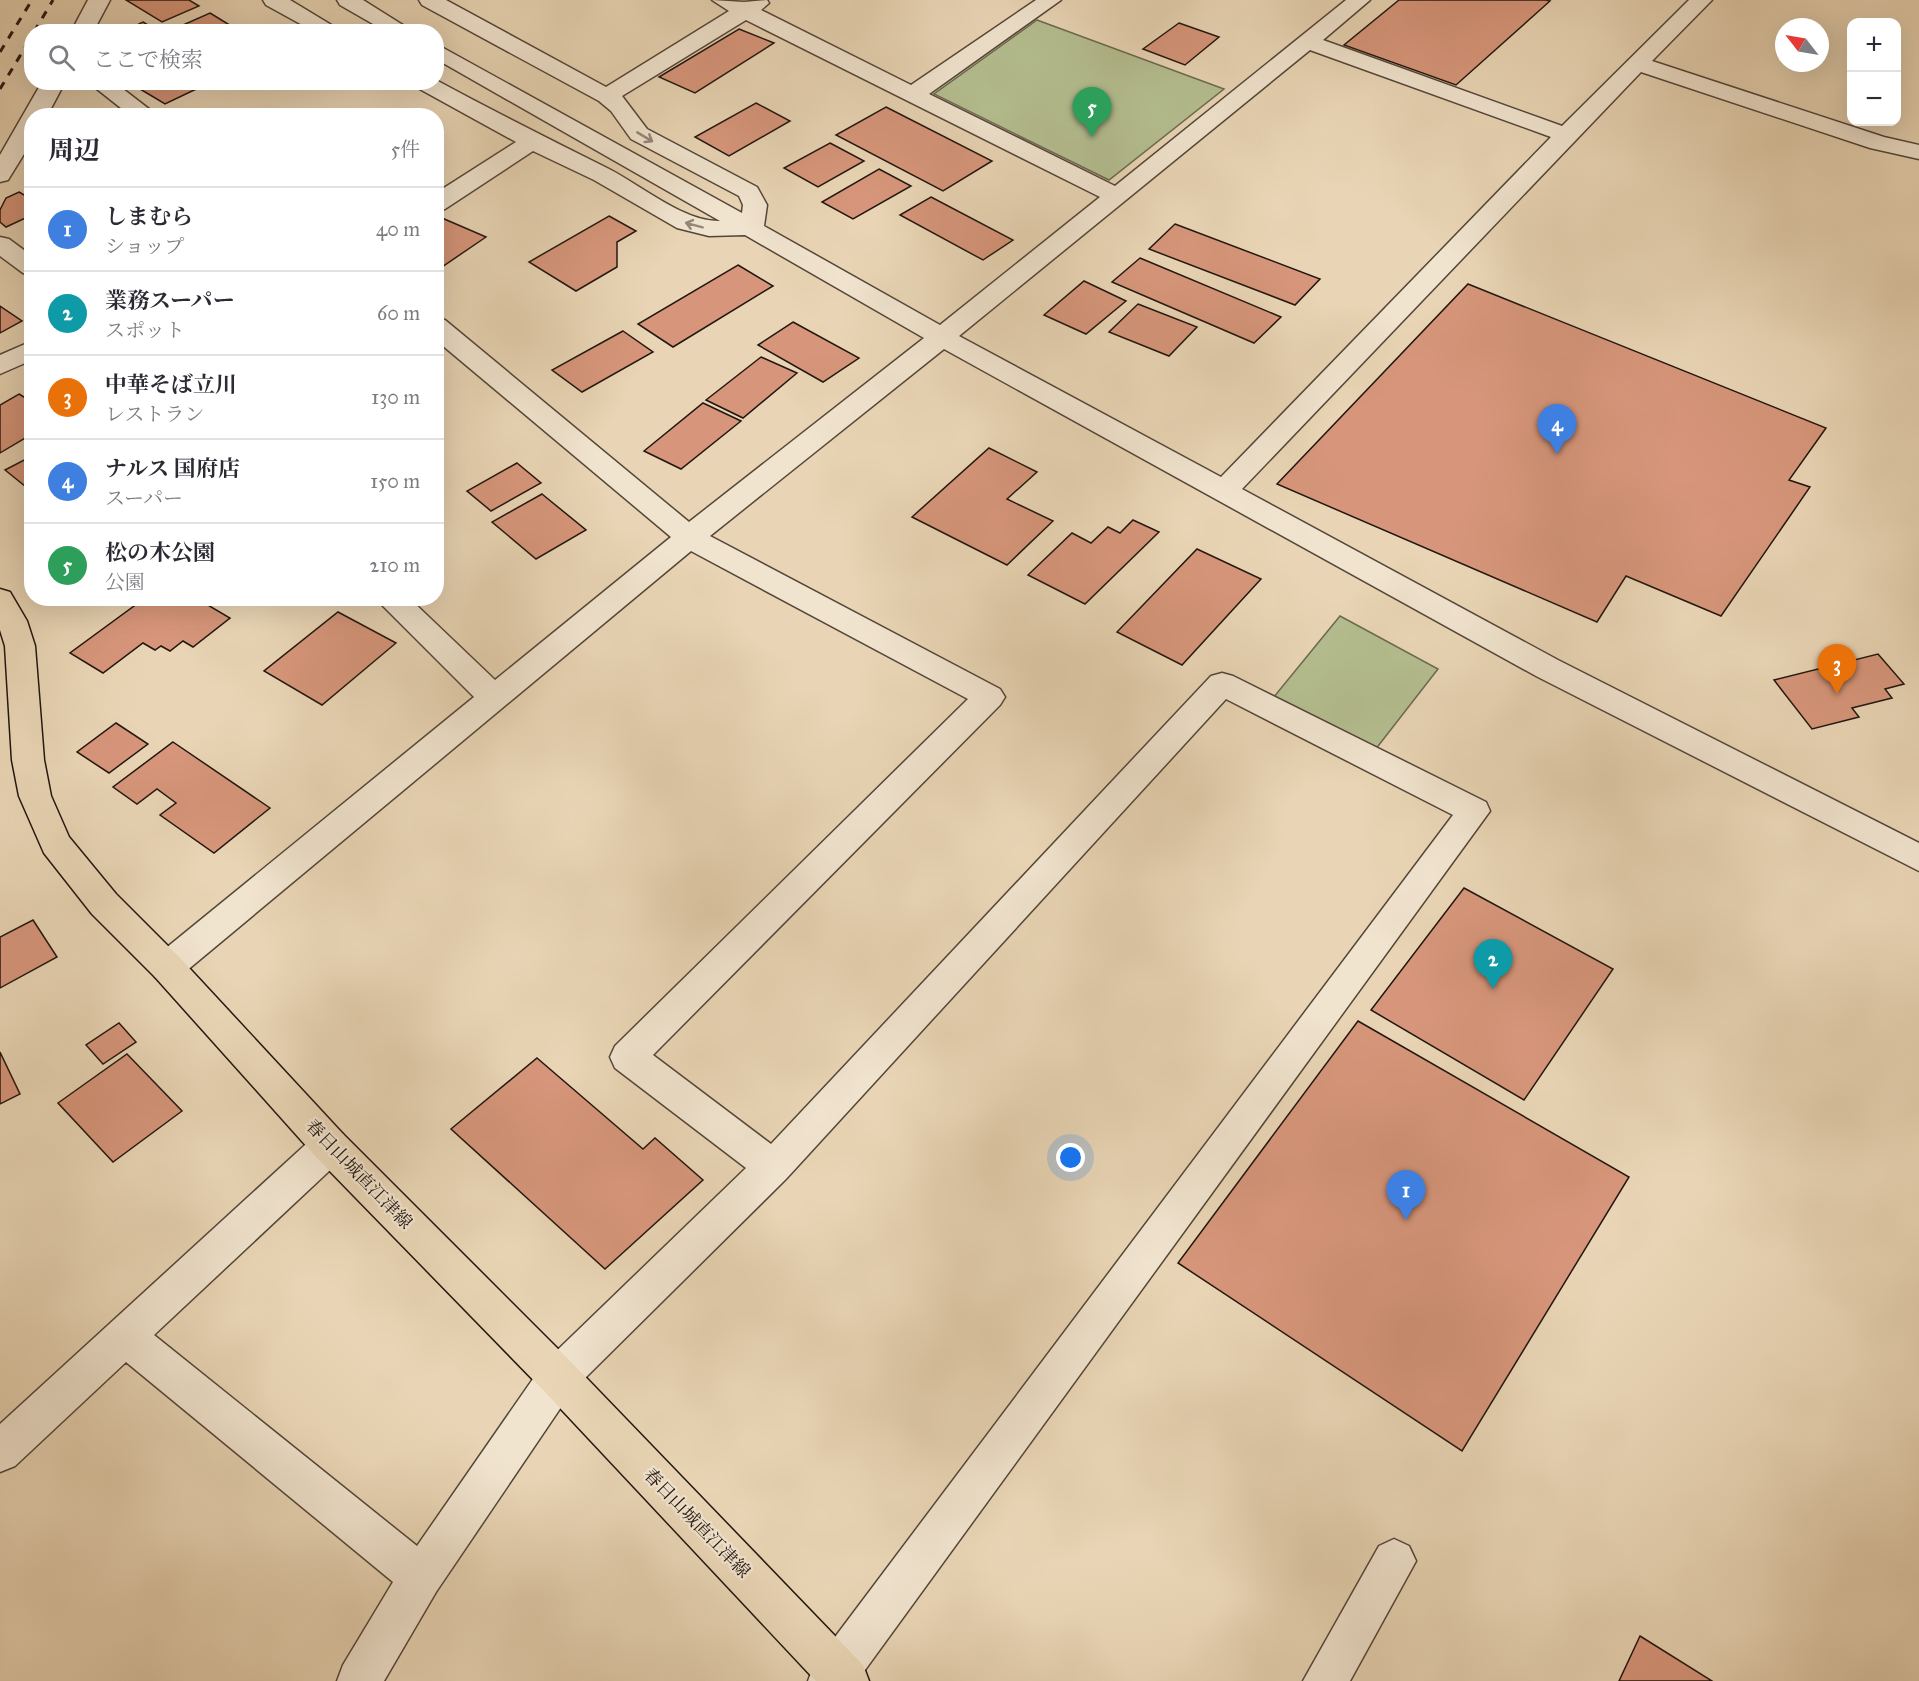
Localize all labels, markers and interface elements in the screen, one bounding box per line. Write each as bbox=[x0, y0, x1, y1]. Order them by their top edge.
north arrow bbox=[1775, 18, 1829, 72]
map controls bbox=[1847, 18, 1901, 126]
button: + bbox=[1847, 18, 1901, 72]
search box bbox=[24, 24, 444, 90]
icon: search bbox=[45, 41, 78, 74]
text: ここで検索 bbox=[93, 46, 203, 73]
button: − bbox=[1847, 72, 1901, 126]
pin: 5 bbox=[1072, 88, 1112, 137]
one-way arrow bbox=[636, 131, 653, 143]
text: 周辺 bbox=[48, 134, 100, 166]
text: 5件 bbox=[391, 137, 420, 161]
text: しまむら bbox=[105, 203, 193, 230]
text: 1 bbox=[64, 217, 71, 241]
text: 40 m bbox=[376, 217, 420, 241]
one-way arrow bbox=[685, 218, 704, 230]
text: ショップ bbox=[105, 234, 185, 258]
text: 業務スーパー bbox=[105, 287, 235, 314]
text: 2 bbox=[63, 301, 72, 325]
text: 60 m bbox=[377, 301, 420, 325]
text: スポット bbox=[105, 318, 185, 342]
text: 中華そば立川 bbox=[105, 371, 237, 398]
text: 3 bbox=[64, 385, 72, 409]
text: 130 m bbox=[371, 385, 420, 409]
text: レストラン bbox=[105, 402, 204, 426]
pin: 4 bbox=[1538, 404, 1576, 454]
text: ナルス 国府店 bbox=[105, 455, 240, 482]
text: 4 bbox=[62, 469, 73, 493]
text: 150 m bbox=[370, 469, 420, 493]
text: スーパー bbox=[105, 486, 183, 510]
text: 松の木公園 bbox=[105, 539, 215, 566]
text: 5 bbox=[63, 553, 72, 577]
text: 210 m bbox=[370, 553, 420, 577]
text: 公園 bbox=[105, 570, 145, 594]
pin: 3 bbox=[1818, 644, 1856, 694]
pin: 2 bbox=[1474, 940, 1512, 989]
street label: 春日山城直江津線 bbox=[301, 1115, 417, 1233]
your location bbox=[1056, 1143, 1085, 1172]
pin: 1 bbox=[1386, 1170, 1426, 1220]
street label: 春日山城直江津線 bbox=[639, 1464, 755, 1582]

